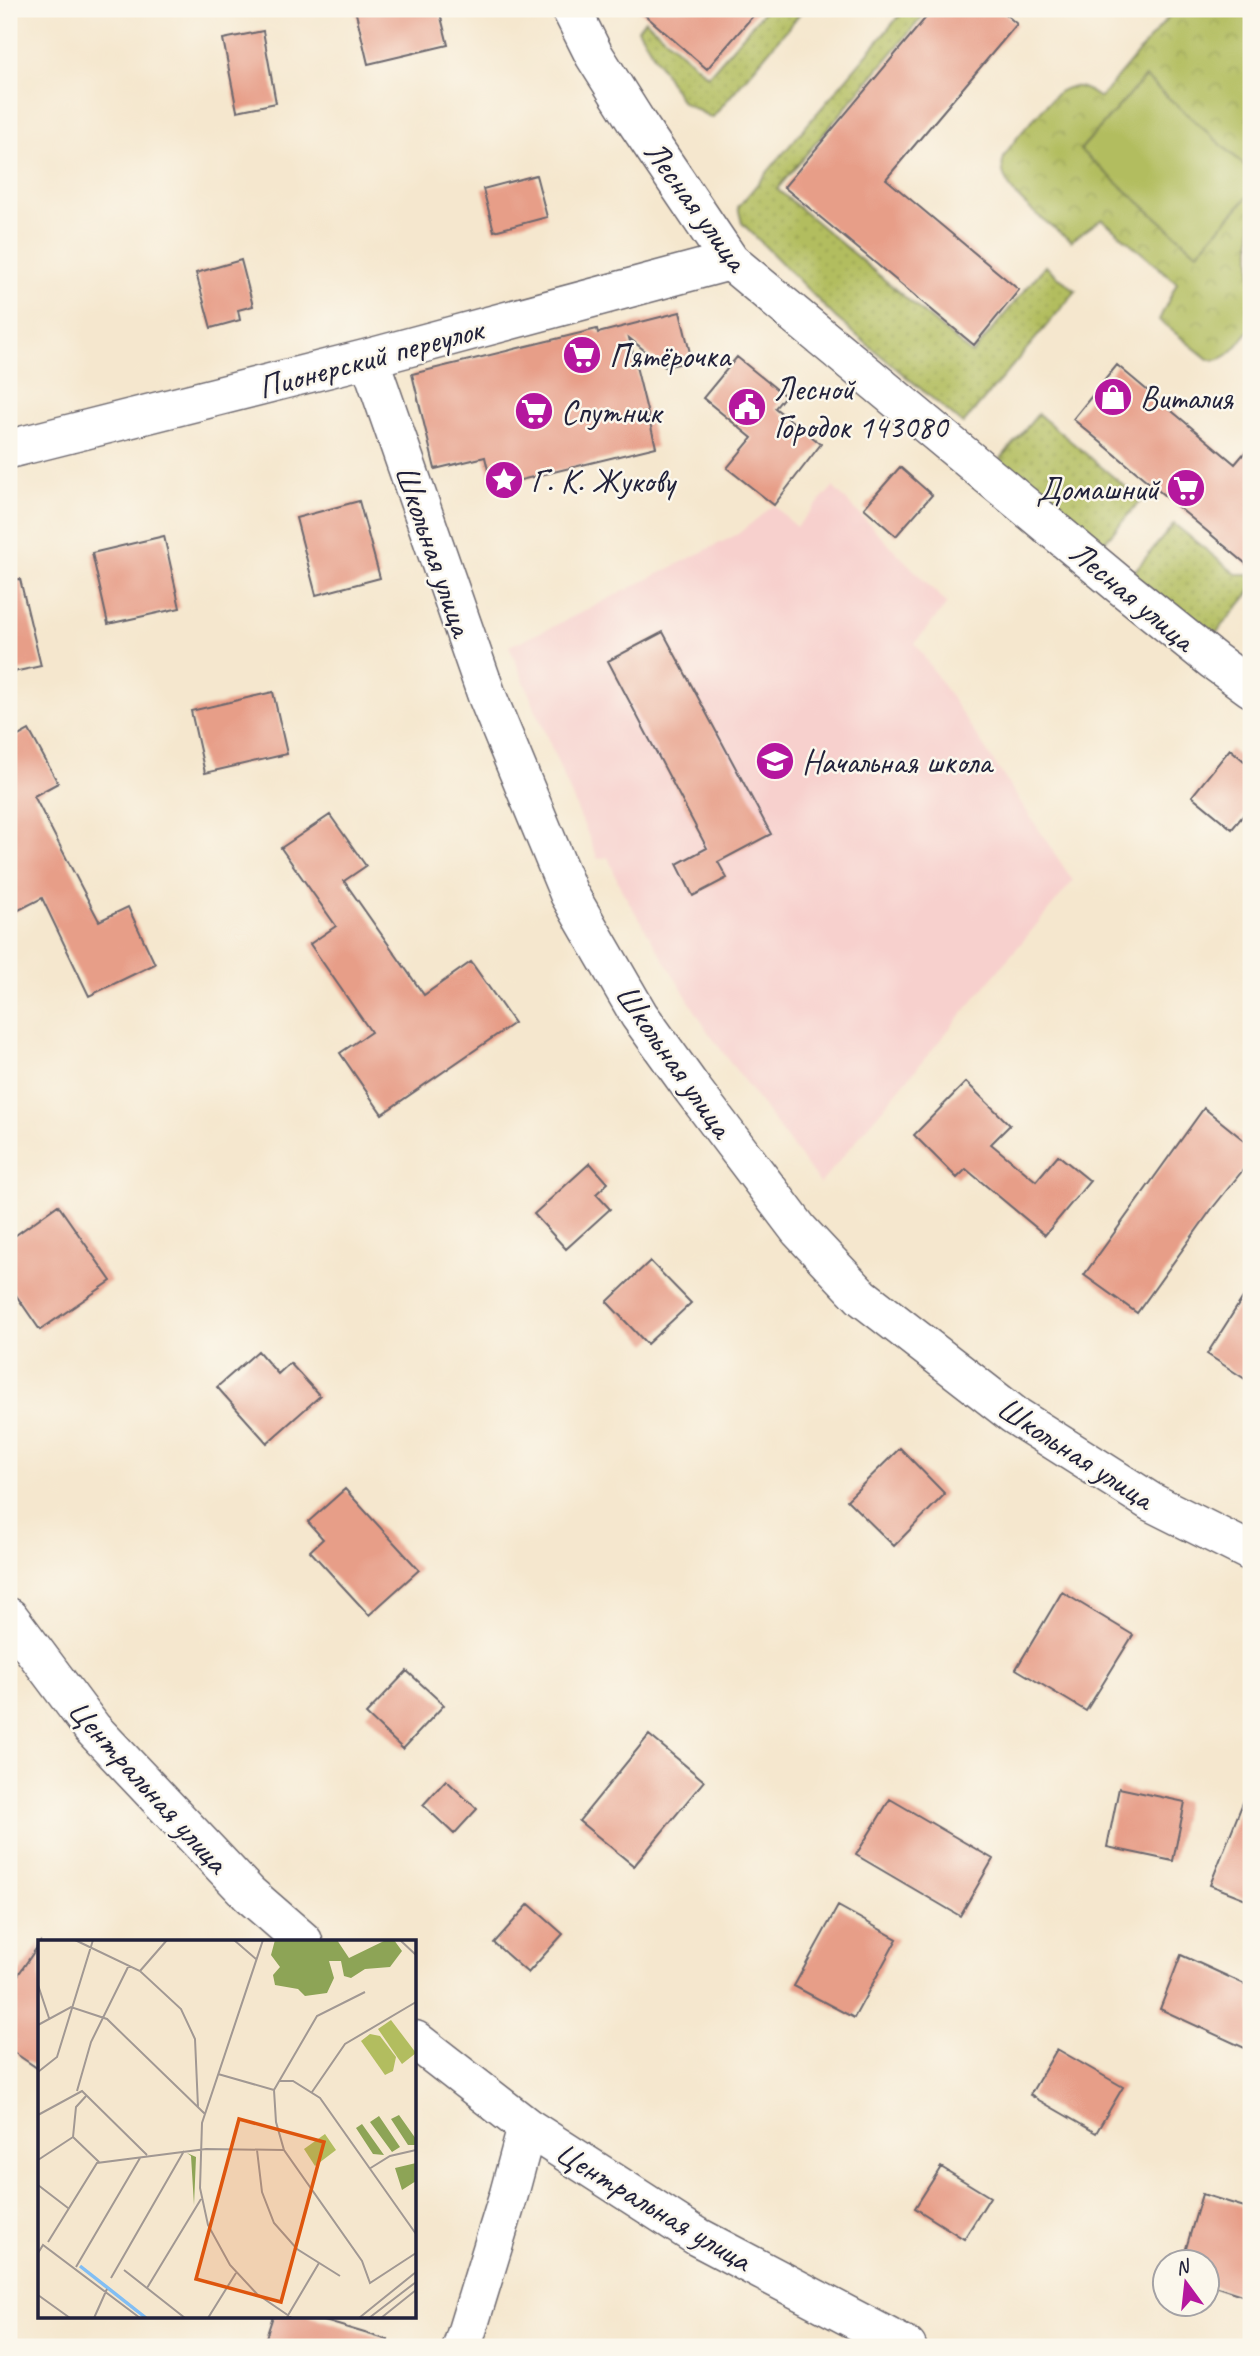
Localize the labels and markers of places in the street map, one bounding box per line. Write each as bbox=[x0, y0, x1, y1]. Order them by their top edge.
supermarket icon: Пятёрочка bbox=[561, 334, 603, 376]
place label: Пятёрочка bbox=[609, 335, 732, 377]
place label: Лесной Городок 143080 bbox=[774, 368, 949, 448]
shop icon: Виталия bbox=[1092, 376, 1134, 418]
place label: Виталия bbox=[1140, 377, 1234, 419]
public building icon: Лесной Городок 143080 bbox=[726, 386, 768, 428]
supermarket icon: Спутник bbox=[513, 390, 555, 432]
place label: Спутник bbox=[561, 391, 664, 433]
place icon: Г. К. Жукову bbox=[483, 459, 525, 501]
place label: Г. К. Жукову bbox=[531, 460, 677, 502]
supermarket icon: Домашний bbox=[1165, 467, 1207, 509]
place label: Домашний bbox=[1036, 468, 1161, 510]
school or university icon: Начальная школа bbox=[754, 740, 796, 782]
place label: Начальная школа bbox=[802, 741, 994, 783]

